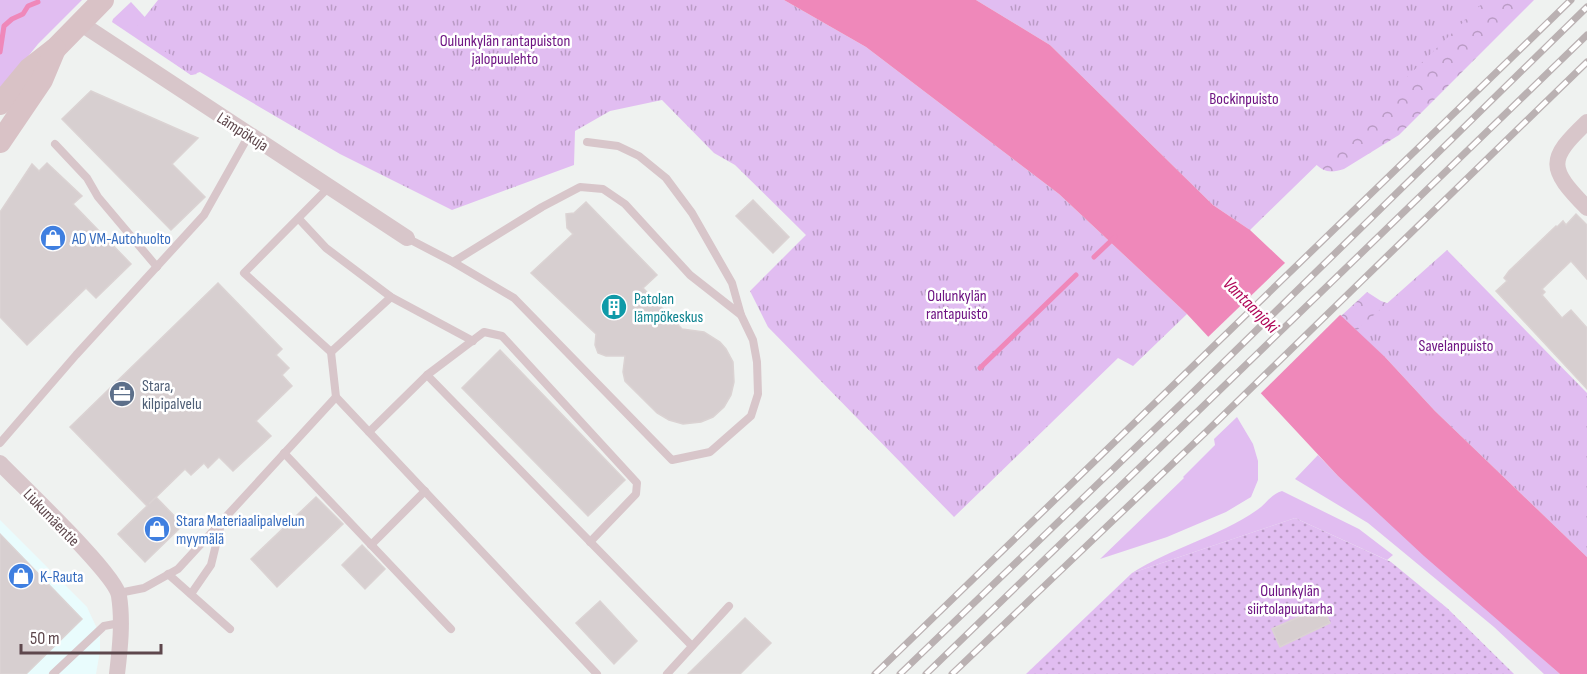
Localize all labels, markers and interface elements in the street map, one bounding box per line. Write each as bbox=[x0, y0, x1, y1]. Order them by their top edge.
park label: Oulunkylän rantapuiston jalopuulehto bbox=[440, 32, 570, 69]
park label: Bockinpuisto bbox=[1209, 90, 1279, 109]
street label: Lämpökuja bbox=[213, 109, 271, 156]
shop icon: AD VM-Autohuolto bbox=[38, 223, 68, 253]
place label: AD VM-Autohuolto bbox=[71, 230, 171, 249]
water label: Vantaanjoki bbox=[1218, 273, 1283, 338]
park label: Oulunkylän rantapuisto bbox=[926, 287, 988, 324]
place label: Patolan lämpökeskus bbox=[634, 290, 704, 327]
building icon: Patolan lämpökeskus bbox=[599, 292, 629, 322]
park label: Savelanpuisto bbox=[1419, 337, 1493, 356]
place label: Stara, kilpipalvelu bbox=[142, 377, 202, 414]
office icon: Stara, kilpipalvelu bbox=[107, 379, 137, 409]
street label: Liukumäentie bbox=[19, 485, 83, 551]
place label: Stara Materiaalipalvelun myymälä bbox=[176, 512, 305, 549]
shop icon: Stara Materiaalipalvelun myymälä bbox=[142, 514, 172, 544]
shop icon: K-Rauta bbox=[6, 561, 36, 591]
place label: K-Rauta bbox=[40, 568, 84, 587]
park label: Oulunkylän siirtolapuutarha bbox=[1247, 582, 1333, 619]
scale bar bbox=[21, 617, 160, 655]
text: 50 m bbox=[30, 628, 60, 649]

